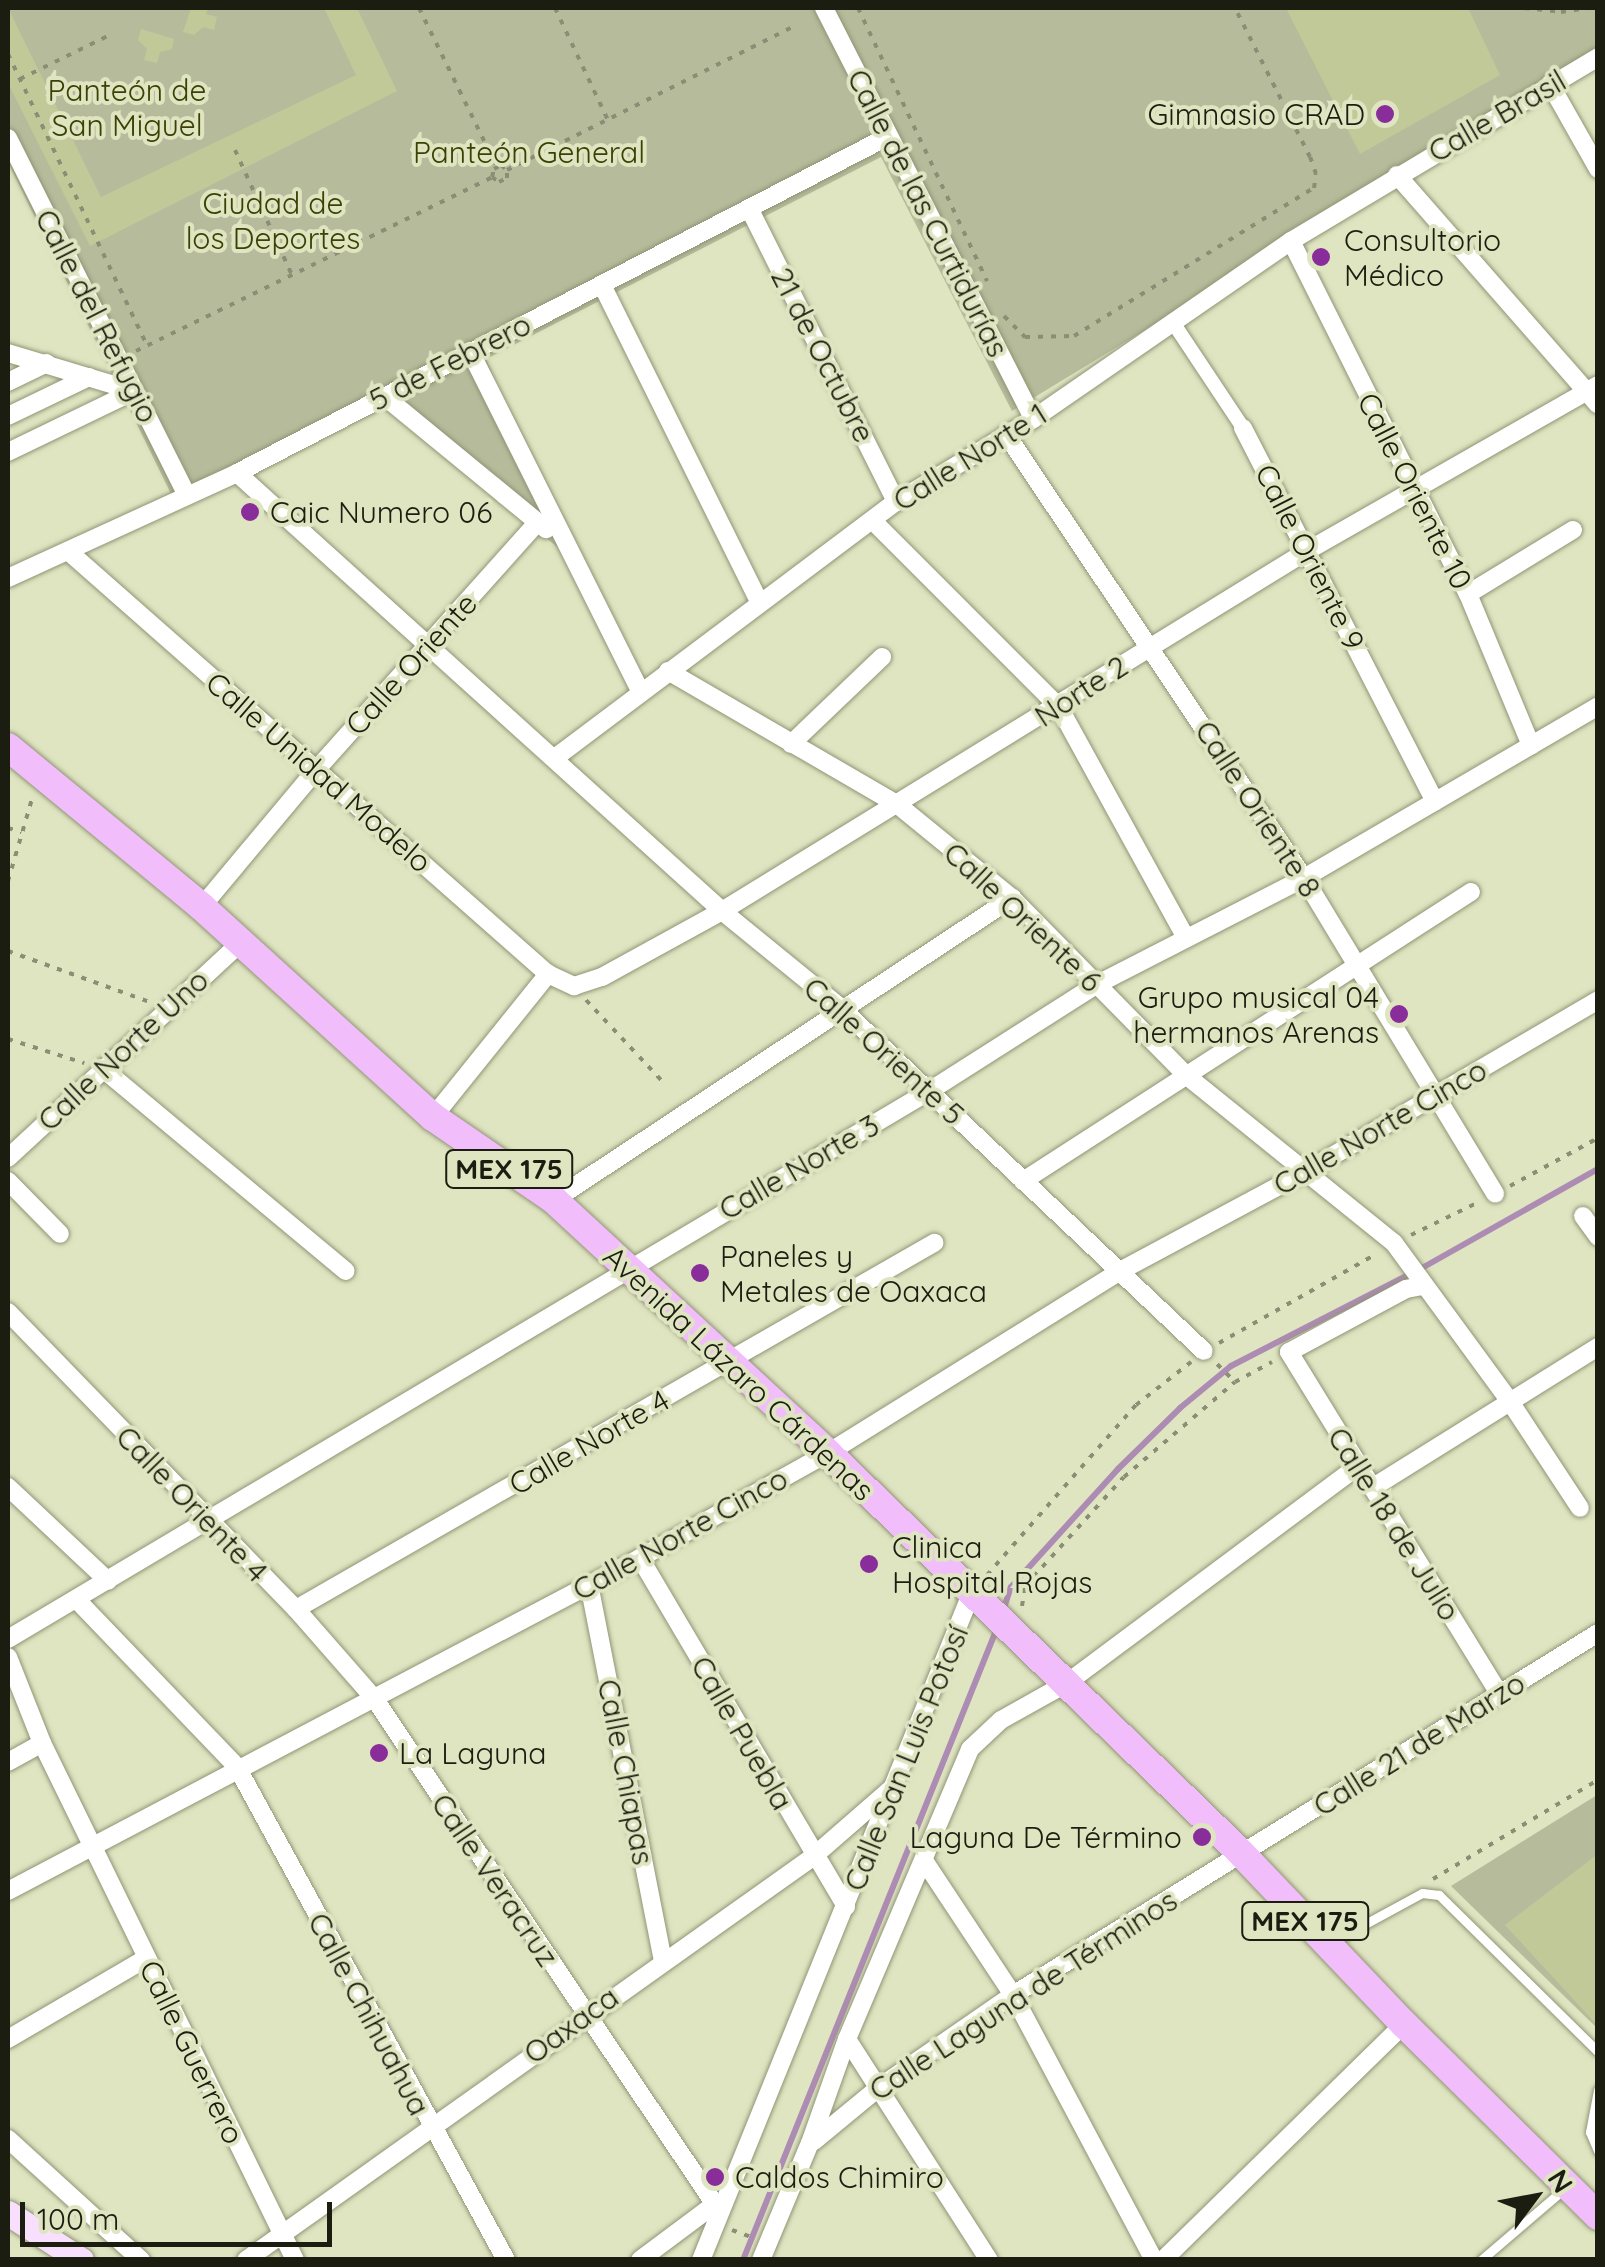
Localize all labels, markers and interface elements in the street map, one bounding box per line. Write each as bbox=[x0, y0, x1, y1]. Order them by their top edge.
street label: Calle Brasil bbox=[1422, 62, 1572, 170]
street label: Calle de las Curtidurías bbox=[840, 63, 1016, 363]
park label: Panteón de San Miguel bbox=[48, 72, 206, 142]
place label: Gimnasio CRAD bbox=[1147, 96, 1365, 132]
marker: Gimnasio CRAD bbox=[1374, 103, 1396, 125]
park label: Panteón General bbox=[413, 134, 645, 170]
park label: Ciudad de los Deportes bbox=[186, 185, 360, 256]
street label: Calle del Refugio bbox=[28, 203, 166, 429]
place label: Consultorio Médico bbox=[1344, 222, 1501, 292]
marker: Consultorio Médico bbox=[1308, 244, 1334, 270]
street label: 21 de Octubre bbox=[764, 262, 882, 448]
street label: 5 de Febrero bbox=[363, 306, 537, 418]
street label: Calle Oriente 10 bbox=[1350, 387, 1480, 595]
street label: Calle Norte 1 bbox=[887, 396, 1053, 518]
street label: Calle Oriente 9 bbox=[1248, 458, 1372, 656]
place label: Caic Numero 06 bbox=[270, 494, 492, 530]
marker: Caic Numero 06 bbox=[239, 501, 261, 523]
street label: Calle Oriente bbox=[338, 586, 484, 742]
street label: Norte 2 bbox=[1028, 648, 1134, 734]
street label: Calle Unidad Modelo bbox=[199, 664, 439, 880]
street label: Calle Oriente 8 bbox=[1188, 714, 1328, 904]
street label: Calle Oriente 6 bbox=[937, 835, 1109, 999]
street label: Calle Norte Uno bbox=[30, 962, 216, 1138]
street label: Calle Oriente 5 bbox=[796, 970, 972, 1132]
place label: Grupo musical 04 hermanos Arenas bbox=[1133, 979, 1379, 1050]
marker: Grupo musical 04 hermanos Arenas bbox=[1388, 1003, 1410, 1025]
street label: Calle Norte Cinco bbox=[1267, 1051, 1493, 1203]
street label: Calle Norte 3 bbox=[713, 1107, 885, 1227]
road number: MEX 175 bbox=[444, 1146, 574, 1192]
street label: Avenida Lázaro Cárdenas bbox=[596, 1238, 882, 1508]
place label: Paneles y Metales de Oaxaca bbox=[720, 1238, 987, 1308]
marker: Paneles y Metales de Oaxaca bbox=[689, 1262, 711, 1284]
street label: Calle Norte 4 bbox=[503, 1382, 675, 1502]
street label: Calle Oriente 4 bbox=[109, 1419, 275, 1589]
street label: Calle 18 de Julio bbox=[1320, 1421, 1468, 1627]
street label: Calle Norte Cinco bbox=[566, 1460, 794, 1608]
place label: Clinica Hospital Rojas bbox=[892, 1529, 1092, 1600]
marker: Clinica Hospital Rojas bbox=[856, 1551, 882, 1577]
street label: Calle San Luis Potosí bbox=[836, 1620, 976, 1896]
street label: Calle Puebla bbox=[684, 1650, 800, 1816]
street label: Calle 21 de Marzo bbox=[1307, 1665, 1531, 1823]
street label: Calle Chiapas bbox=[590, 1676, 662, 1868]
place label: La Laguna bbox=[399, 1735, 547, 1771]
marker: La Laguna bbox=[368, 1742, 390, 1764]
street label: Calle Veracruz bbox=[424, 1787, 566, 1973]
place label: Laguna De Término bbox=[909, 1819, 1182, 1855]
marker: Laguna De Término bbox=[1191, 1826, 1213, 1848]
street label: Calle Laguna de Términos bbox=[862, 1882, 1184, 2108]
road number: MEX 175 bbox=[1240, 1898, 1370, 1944]
street label: Calle Chihuahua bbox=[301, 1907, 437, 2121]
street label: Calle Guerrero bbox=[132, 1954, 252, 2150]
street label: Oaxaca bbox=[517, 1979, 625, 2071]
north arrow bbox=[1485, 2147, 1585, 2247]
place label: Caldos Chimiro bbox=[735, 2159, 944, 2195]
text: N bbox=[1541, 2163, 1581, 2199]
marker: Caldos Chimiro bbox=[704, 2166, 726, 2188]
scale bar bbox=[25, 2182, 338, 2244]
text: 100 m bbox=[37, 2200, 119, 2238]

